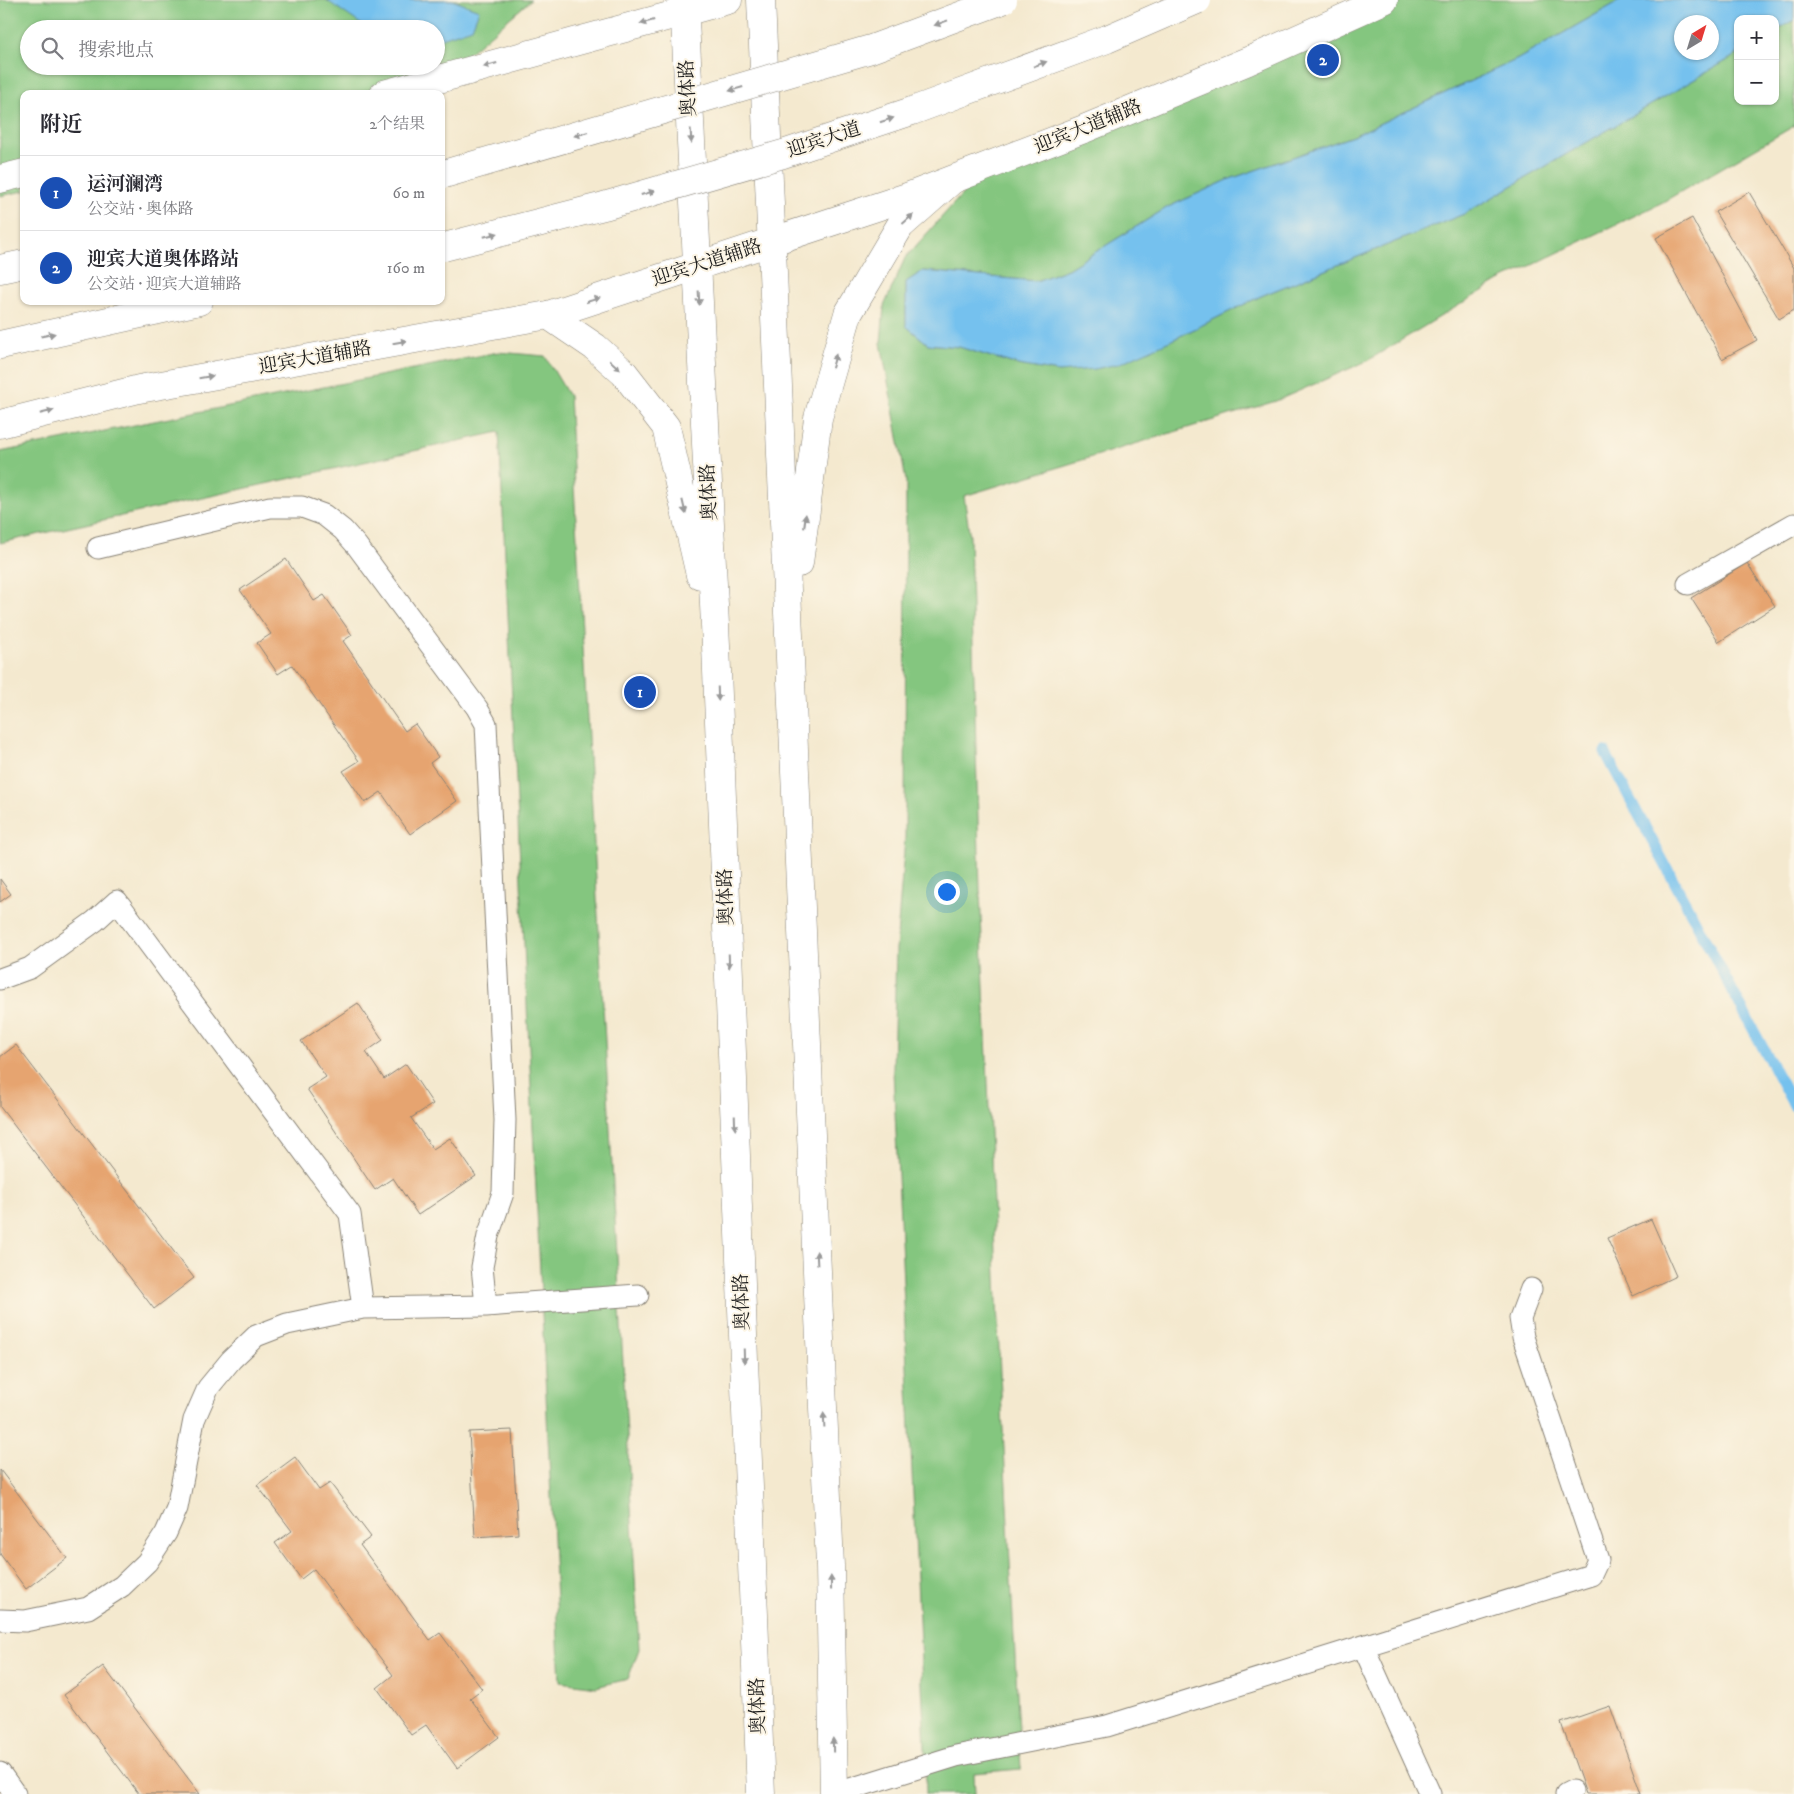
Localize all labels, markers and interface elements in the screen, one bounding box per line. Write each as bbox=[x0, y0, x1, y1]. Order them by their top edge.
north arrow bbox=[1674, 15, 1719, 60]
map controls bbox=[1734, 15, 1779, 105]
button: + bbox=[1734, 15, 1779, 60]
one-way arrow bbox=[639, 18, 654, 26]
one-way arrow bbox=[933, 19, 948, 27]
search box bbox=[20, 20, 445, 75]
icon: search bbox=[38, 34, 66, 62]
text: 搜索地点 bbox=[78, 39, 154, 62]
pin: 2 bbox=[1307, 41, 1339, 79]
street label: 奥体路 bbox=[675, 59, 701, 117]
one-way arrow bbox=[1032, 60, 1047, 67]
button: − bbox=[1734, 60, 1779, 105]
one-way arrow bbox=[482, 61, 498, 69]
one-way arrow bbox=[729, 85, 744, 93]
street label: 迎宾大道辅路 bbox=[1031, 95, 1145, 159]
text: 附近 bbox=[40, 112, 82, 138]
text: 2个结果 bbox=[369, 114, 425, 134]
one-way arrow bbox=[880, 115, 895, 123]
street label: 迎宾大道 bbox=[784, 117, 864, 163]
one-way arrow bbox=[687, 128, 695, 144]
one-way arrow bbox=[573, 131, 588, 139]
text: 运河澜湾 bbox=[87, 173, 163, 196]
text: 1 bbox=[53, 183, 59, 203]
text: 60 m bbox=[393, 183, 425, 203]
one-way arrow bbox=[641, 189, 656, 197]
text: 公交站 · 奥体路 bbox=[87, 199, 194, 219]
one-way arrow bbox=[902, 213, 914, 225]
one-way arrow bbox=[483, 231, 498, 239]
street label: 迎宾大道辅路 bbox=[649, 234, 765, 292]
text: 迎宾大道奥体路站 bbox=[87, 248, 239, 271]
text: 2 bbox=[52, 258, 60, 278]
text: 160 m bbox=[387, 258, 425, 278]
text: 公交站 · 迎宾大道辅路 bbox=[87, 274, 242, 294]
one-way arrow bbox=[695, 291, 703, 307]
one-way arrow bbox=[586, 296, 601, 304]
one-way arrow bbox=[40, 331, 55, 339]
street label: 迎宾大道辅路 bbox=[257, 337, 373, 379]
one-way arrow bbox=[393, 338, 409, 346]
one-way arrow bbox=[831, 354, 839, 369]
one-way arrow bbox=[609, 359, 622, 370]
one-way arrow bbox=[198, 373, 214, 381]
one-way arrow bbox=[40, 408, 55, 416]
street label: 奥体路 bbox=[696, 463, 722, 521]
one-way arrow bbox=[680, 499, 688, 514]
one-way arrow bbox=[801, 512, 809, 528]
pin: 1 bbox=[624, 673, 656, 711]
one-way arrow bbox=[714, 686, 722, 702]
street label: 奥体路 bbox=[714, 868, 738, 926]
your location bbox=[934, 879, 960, 905]
one-way arrow bbox=[725, 953, 733, 969]
one-way arrow bbox=[732, 1115, 740, 1131]
one-way arrow bbox=[813, 1250, 821, 1266]
street label: 奥体路 bbox=[730, 1273, 754, 1331]
one-way arrow bbox=[741, 1348, 749, 1364]
one-way arrow bbox=[820, 1412, 828, 1428]
one-way arrow bbox=[826, 1575, 834, 1591]
street label: 奥体路 bbox=[746, 1677, 770, 1735]
one-way arrow bbox=[829, 1737, 837, 1753]

